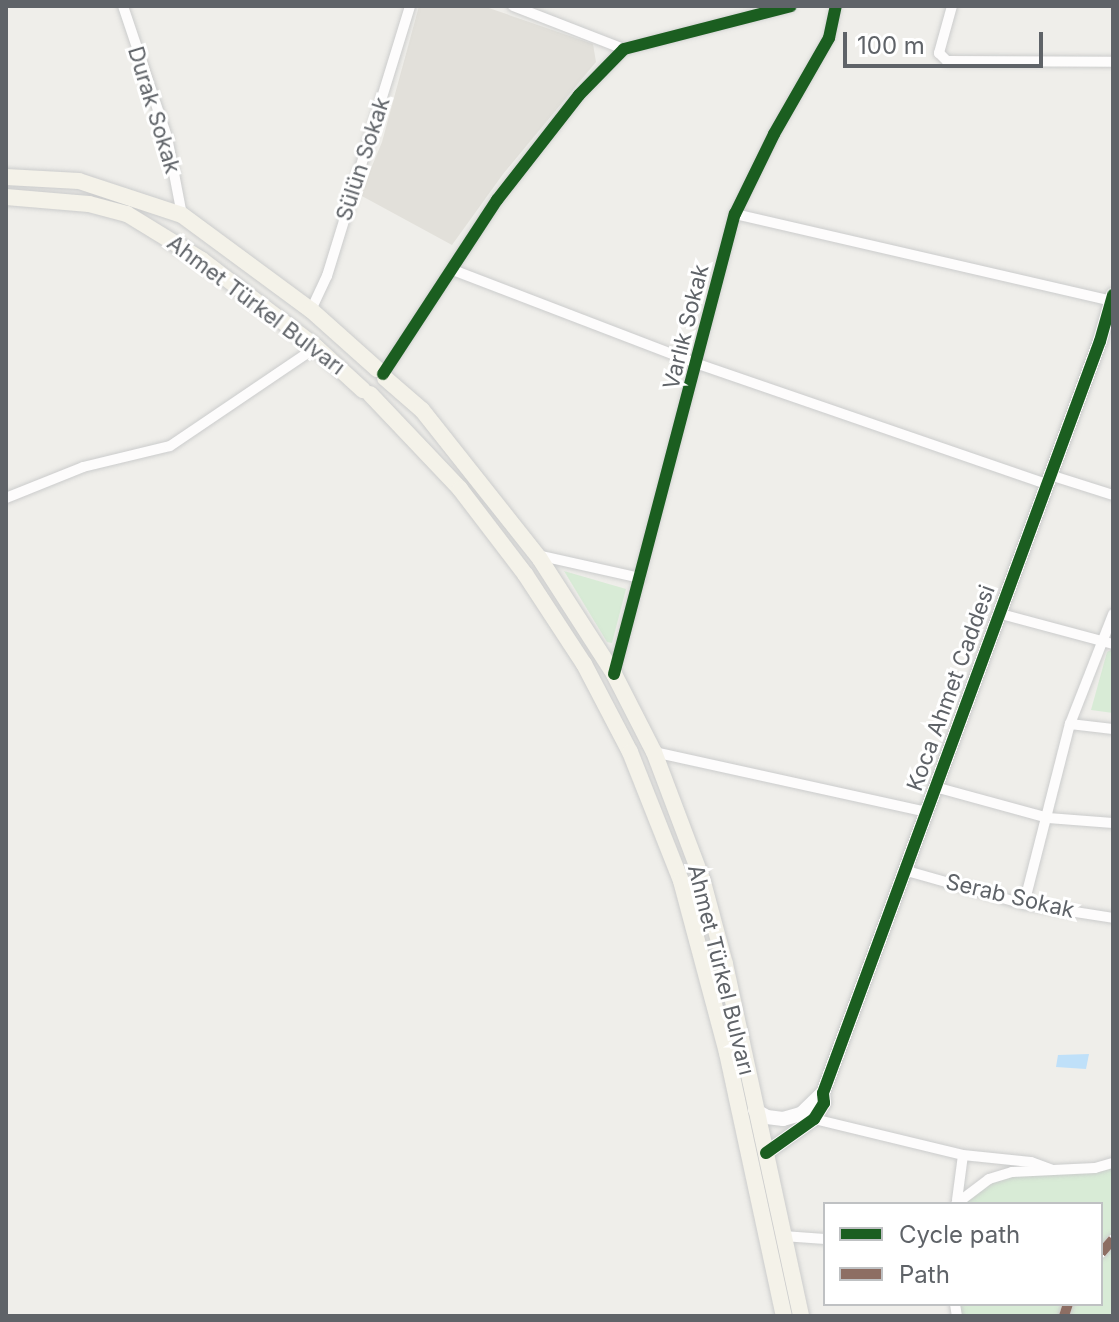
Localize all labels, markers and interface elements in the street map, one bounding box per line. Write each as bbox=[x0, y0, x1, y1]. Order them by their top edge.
scale bar bbox=[847, 16, 1047, 66]
text: 100 m bbox=[857, 31, 925, 60]
street label: Durak Sokak bbox=[122, 43, 186, 177]
street label: Sülün Sokak bbox=[331, 94, 395, 224]
street label: Ahmet Türkel Bulvarı bbox=[162, 230, 350, 380]
street label: Varlık Sokak bbox=[658, 262, 714, 392]
street label: Koca Ahmet Caddesi bbox=[901, 581, 1001, 795]
street label: Ahmet Türkel Bulvarı bbox=[682, 862, 760, 1078]
street label: Serab Sokak bbox=[943, 868, 1077, 924]
legend bbox=[823, 1202, 1103, 1306]
text: Cycle path bbox=[899, 1220, 1020, 1249]
text: Path bbox=[899, 1260, 950, 1289]

